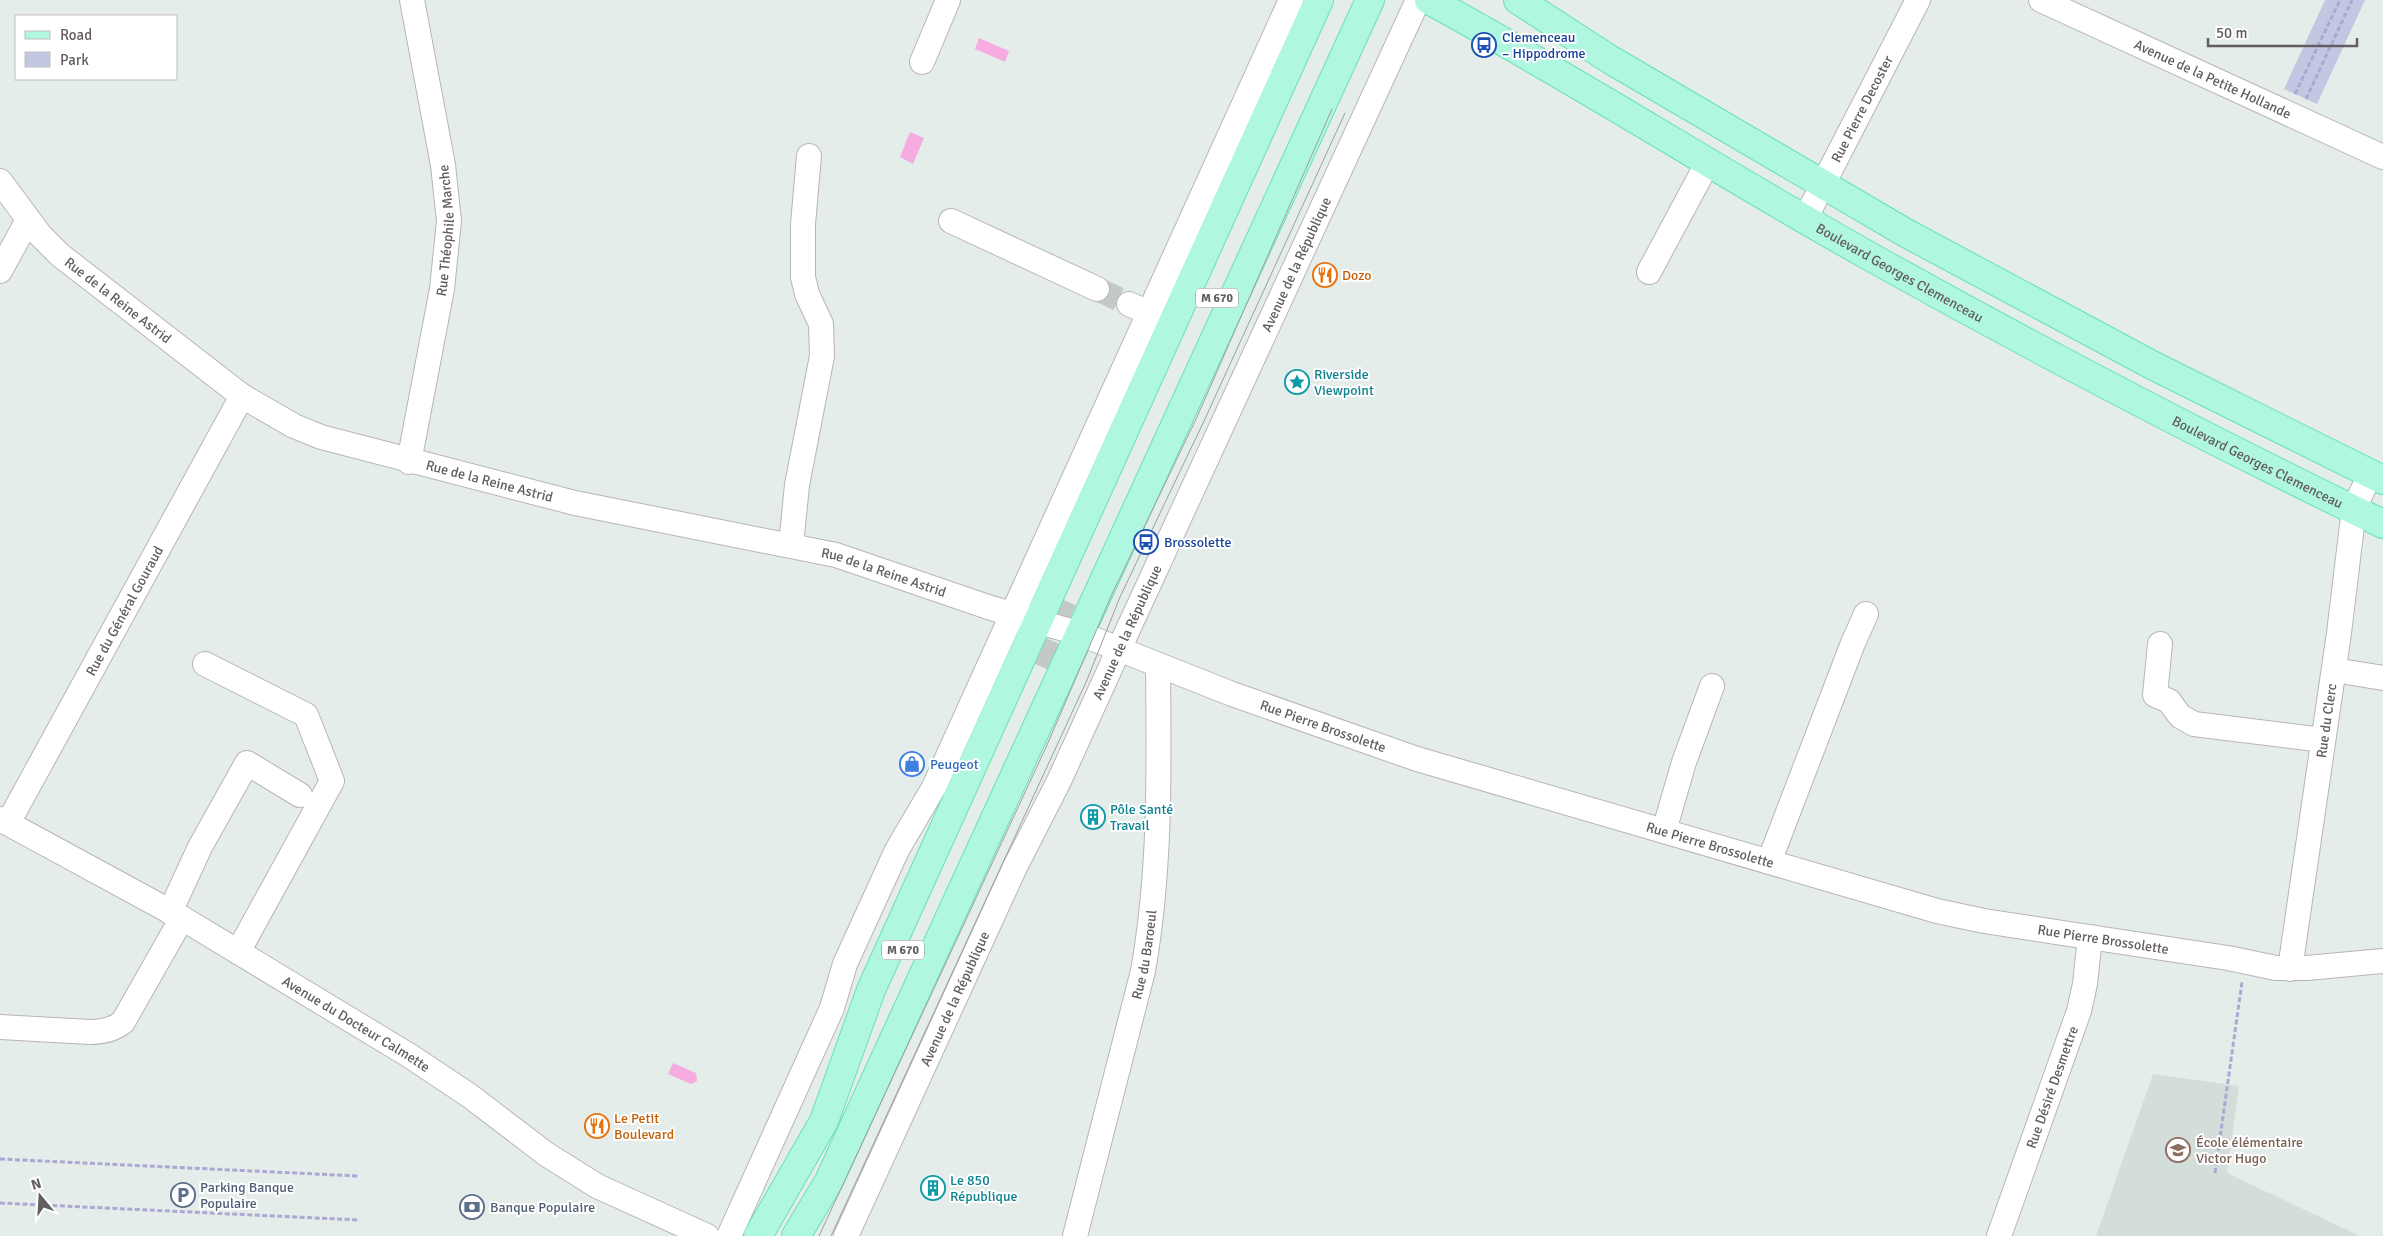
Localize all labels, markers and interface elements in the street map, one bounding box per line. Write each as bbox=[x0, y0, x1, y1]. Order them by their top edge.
legend bbox=[15, 15, 178, 80]
scale bar bbox=[2208, 15, 2357, 47]
text: 50 m bbox=[2216, 24, 2247, 42]
text: Road bbox=[60, 26, 92, 44]
place label: Clemenceau – Hippodrome bbox=[1502, 29, 1586, 62]
bus stop icon: Clemenceau – Hippodrome bbox=[1471, 32, 1497, 58]
street label: Avenue de la Petite Hollande bbox=[2131, 36, 2294, 123]
text: Park bbox=[60, 51, 89, 69]
street label: Rue Pierre Decoster bbox=[1828, 52, 1897, 165]
street label: Rue Théophile Marche bbox=[433, 164, 458, 298]
street label: Avenue de la République bbox=[1258, 194, 1335, 335]
street label: Boulevard Georges Clemenceau bbox=[1813, 220, 1986, 326]
street label: Rue de la Reine Astrid bbox=[61, 254, 175, 347]
restaurant icon: Dozo bbox=[1312, 262, 1338, 288]
place label: Dozo bbox=[1342, 267, 1371, 284]
road number: M 670 bbox=[1196, 288, 1238, 308]
place label: Riverside Viewpoint bbox=[1314, 366, 1374, 399]
place icon: Riverside Viewpoint bbox=[1284, 369, 1310, 395]
street label: Boulevard Georges Clemenceau bbox=[2169, 412, 2346, 512]
street label: Rue de la Reine Astrid bbox=[424, 457, 555, 506]
bus stop icon: Brossolette bbox=[1133, 529, 1159, 555]
place label: Brossolette bbox=[1164, 534, 1232, 551]
street label: Rue du Général Gouraud bbox=[82, 543, 167, 679]
street label: Rue de la Reine Astrid bbox=[820, 544, 948, 601]
street label: Avenue de la République bbox=[1089, 562, 1166, 702]
street label: Rue du Clerc bbox=[2313, 682, 2341, 759]
street label: Rue Pierre Brossolette bbox=[1258, 697, 1388, 756]
shop icon: Peugeot bbox=[899, 751, 925, 777]
place label: Peugeot bbox=[930, 756, 979, 773]
place label: Pôle Santé Travail bbox=[1110, 801, 1173, 834]
building icon: Pôle Santé Travail bbox=[1080, 804, 1106, 830]
street label: Rue Pierre Brossolette bbox=[1644, 818, 1776, 872]
street label: Rue du Baroeul bbox=[1128, 909, 1161, 1001]
street label: Rue Pierre Brossolette bbox=[2036, 921, 2170, 958]
street label: Avenue de la République bbox=[917, 929, 993, 1069]
road number: M 670 bbox=[882, 940, 924, 960]
street label: Avenue du Docteur Calmette bbox=[279, 973, 433, 1076]
street label: Rue Désiré Desmettre bbox=[2023, 1024, 2082, 1151]
place label: Le Petit Boulevard bbox=[614, 1110, 674, 1143]
restaurant icon: Le Petit Boulevard bbox=[584, 1113, 610, 1139]
place label: École élémentaire Victor Hugo bbox=[2196, 1134, 2303, 1167]
school or university icon: École élémentaire Victor Hugo bbox=[2165, 1137, 2191, 1163]
north arrow bbox=[15, 1171, 65, 1221]
place label: Le 850 République bbox=[950, 1172, 1018, 1205]
text: N bbox=[29, 1175, 43, 1194]
building icon: Le 850 République bbox=[920, 1175, 946, 1201]
place label: Parking Banque Populaire bbox=[200, 1179, 294, 1212]
parking icon: Parking Banque Populaire bbox=[170, 1182, 196, 1208]
bank icon: Banque Populaire bbox=[459, 1194, 485, 1220]
place label: Banque Populaire bbox=[490, 1199, 595, 1216]

